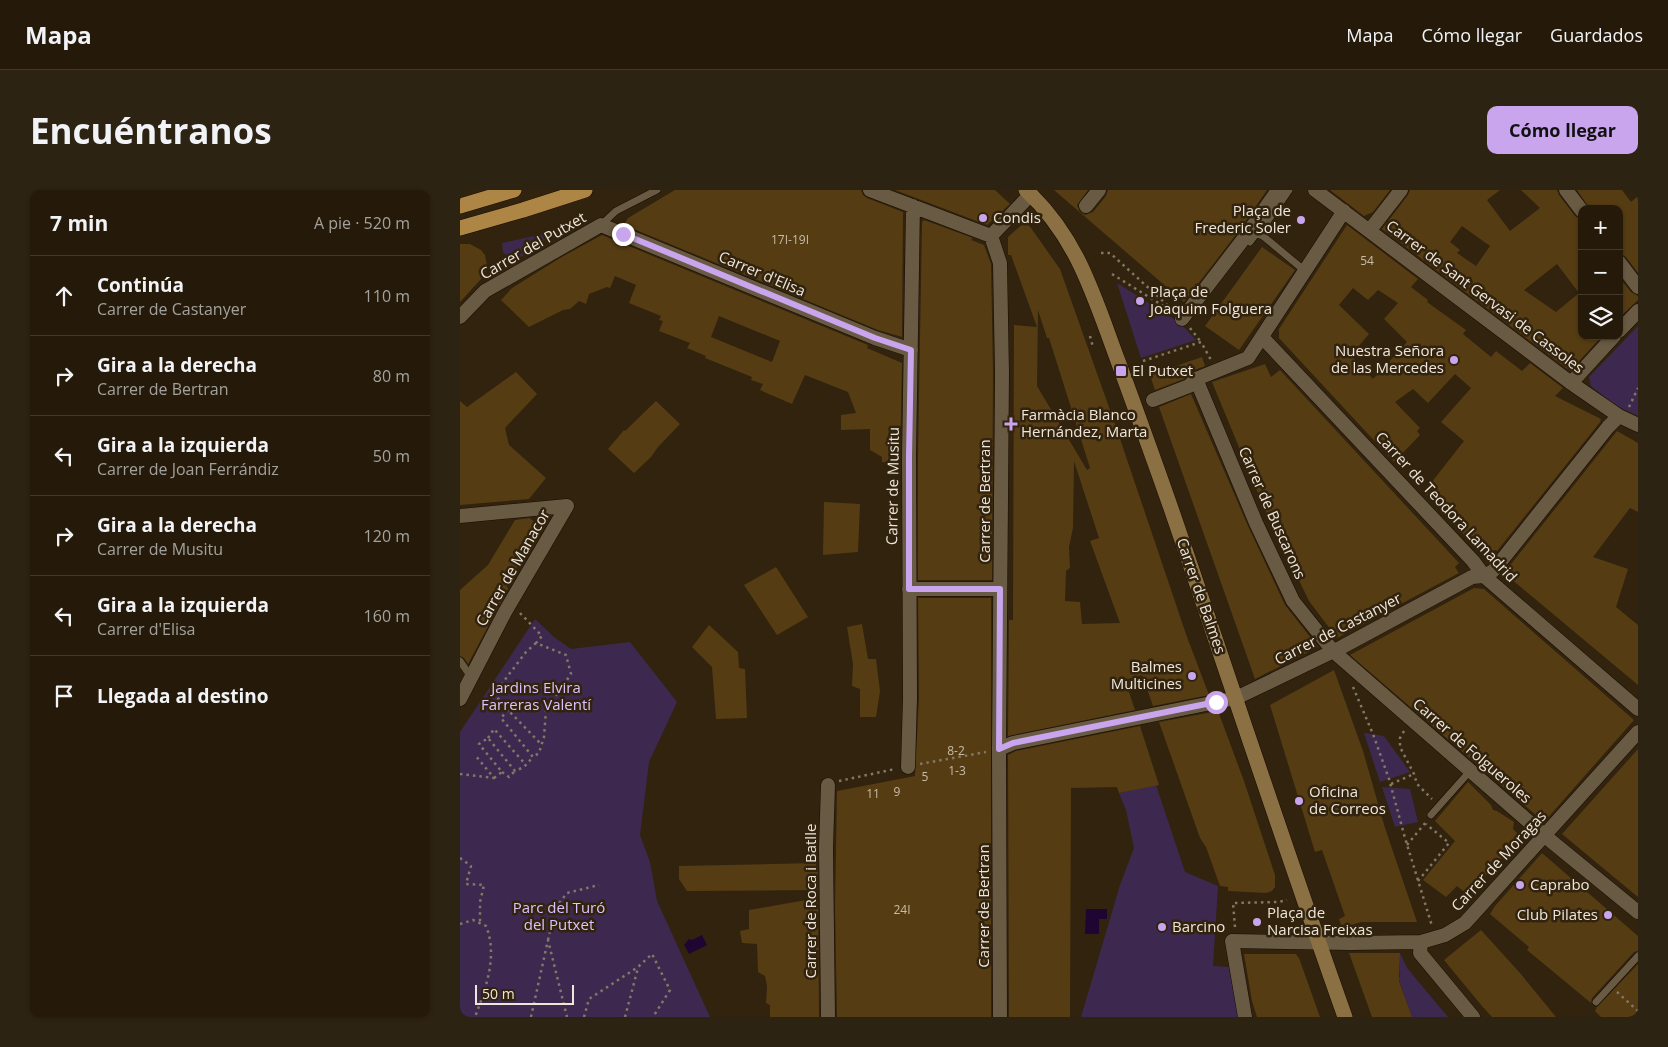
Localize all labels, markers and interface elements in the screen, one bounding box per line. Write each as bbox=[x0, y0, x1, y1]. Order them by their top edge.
text: Mapa bbox=[25, 18, 92, 51]
text: Mapa bbox=[1346, 23, 1393, 47]
text: Cómo llegar bbox=[1421, 23, 1522, 47]
text: Guardados bbox=[1550, 23, 1643, 47]
button: Cómo llegar bbox=[1487, 106, 1638, 154]
text: Encuéntranos bbox=[30, 107, 272, 154]
place label: Plaça de Frederic Soler bbox=[1195, 200, 1291, 237]
map controls bbox=[1578, 205, 1623, 340]
button: + bbox=[1578, 205, 1623, 250]
street label: Carrer del Putxet bbox=[476, 207, 589, 284]
place label: Condis bbox=[993, 207, 1041, 227]
text: 7 min bbox=[50, 209, 108, 237]
text: A pie · 520 m bbox=[314, 212, 410, 234]
marker: Condis bbox=[977, 212, 989, 224]
marker: Plaça de Frederic Soler bbox=[1295, 214, 1307, 226]
street label: Carrer de Sant Gervasi de Cassoles bbox=[1383, 215, 1589, 377]
route end bbox=[612, 223, 635, 246]
house number: 17I-19I bbox=[771, 231, 809, 248]
street label: Carrer d'Elisa bbox=[716, 246, 809, 300]
button: − bbox=[1578, 250, 1623, 295]
house number: 54 bbox=[1360, 252, 1374, 269]
text: Continúa bbox=[97, 272, 184, 298]
place label: Plaça de Joaquim Folguera bbox=[1148, 281, 1272, 318]
icon: ahead bbox=[50, 282, 78, 310]
text: 110 m bbox=[364, 285, 410, 307]
marker: Plaça de Joaquim Folguera bbox=[1134, 295, 1146, 307]
button: layers bbox=[1578, 295, 1623, 340]
text: Carrer de Castanyer bbox=[97, 298, 246, 320]
place label: Nuestra Señora de las Mercedes bbox=[1331, 340, 1444, 377]
text: Gira a la derecha bbox=[97, 352, 257, 378]
marker: Nuestra Señora de las Mercedes bbox=[1448, 354, 1460, 366]
place label: El Putxet bbox=[1132, 360, 1193, 380]
icon: right bbox=[50, 362, 78, 390]
marker: El Putxet bbox=[1114, 364, 1128, 378]
text: 80 m bbox=[373, 365, 410, 387]
text: Carrer de Bertran bbox=[97, 378, 228, 400]
place label: Farmàcia Blanco Hernández, Marta bbox=[1021, 404, 1147, 441]
marker: Farmàcia Blanco Hernández, Marta bbox=[1005, 418, 1017, 430]
street label: Carrer de Musitu bbox=[881, 427, 903, 545]
street label: Carrer de Teodora Lamadrid bbox=[1372, 427, 1522, 586]
text: Gira a la izquierda bbox=[97, 432, 269, 458]
street label: Carrer de Bertran bbox=[974, 439, 994, 563]
icon: left bbox=[50, 442, 78, 470]
street label: Carrer de Buscarons bbox=[1235, 443, 1311, 582]
text: 50 m bbox=[373, 445, 410, 467]
text: Carrer de Joan Ferrándiz bbox=[97, 458, 279, 480]
street label: Carrer de Manacor bbox=[471, 505, 554, 630]
text: Gira a la derecha bbox=[97, 512, 257, 538]
icon: right bbox=[50, 522, 78, 550]
text: 120 m bbox=[364, 525, 410, 547]
street label: Carrer de Balmes bbox=[1173, 535, 1231, 656]
text: Carrer de Musitu bbox=[97, 538, 223, 560]
street label: Carrer de Castanyer bbox=[1271, 587, 1404, 669]
text: Gira a la izquierda bbox=[97, 592, 269, 618]
icon: left bbox=[50, 602, 78, 630]
text: 160 m bbox=[364, 605, 410, 627]
text: Carrer d'Elisa bbox=[97, 618, 196, 640]
place label: Balmes Multicines bbox=[1111, 656, 1182, 693]
marker: Balmes Multicines bbox=[1186, 670, 1198, 682]
park label: Jardins Elvira Farreras Valentí bbox=[481, 677, 592, 714]
icon: arrive bbox=[50, 682, 78, 710]
text: Llegada al destino bbox=[97, 683, 269, 709]
route start bbox=[1205, 691, 1228, 714]
street label: Carrer de Folgueroles bbox=[1409, 693, 1536, 807]
house number: 8-2 bbox=[947, 742, 965, 759]
house number: 1-3 bbox=[948, 762, 966, 779]
house number: 5 bbox=[922, 768, 929, 785]
place label: Oficina de Correos bbox=[1309, 781, 1386, 818]
house number: 9 bbox=[894, 783, 901, 800]
house number: 11 bbox=[866, 785, 880, 802]
marker: Oficina de Correos bbox=[1293, 795, 1305, 807]
street label: Carrer de Moragas bbox=[1446, 806, 1550, 915]
street label: Carrer de Roca i Batlle bbox=[800, 824, 820, 978]
street label: Carrer de Bertran bbox=[973, 844, 993, 968]
place label: Caprabo bbox=[1530, 874, 1590, 894]
marker: Caprabo bbox=[1514, 879, 1526, 891]
park label: Parc del Turó del Putxet bbox=[513, 897, 605, 934]
house number: 24I bbox=[893, 901, 911, 918]
place label: Plaça de Narcisa Freixas bbox=[1267, 902, 1373, 939]
place label: Club Pilates bbox=[1517, 904, 1598, 924]
marker: Club Pilates bbox=[1602, 909, 1614, 921]
place label: Barcino bbox=[1172, 916, 1225, 936]
marker: Plaça de Narcisa Freixas bbox=[1251, 916, 1263, 928]
marker: Barcino bbox=[1156, 921, 1168, 933]
scale bar bbox=[475, 982, 574, 1005]
text: 50 m bbox=[482, 984, 515, 1003]

